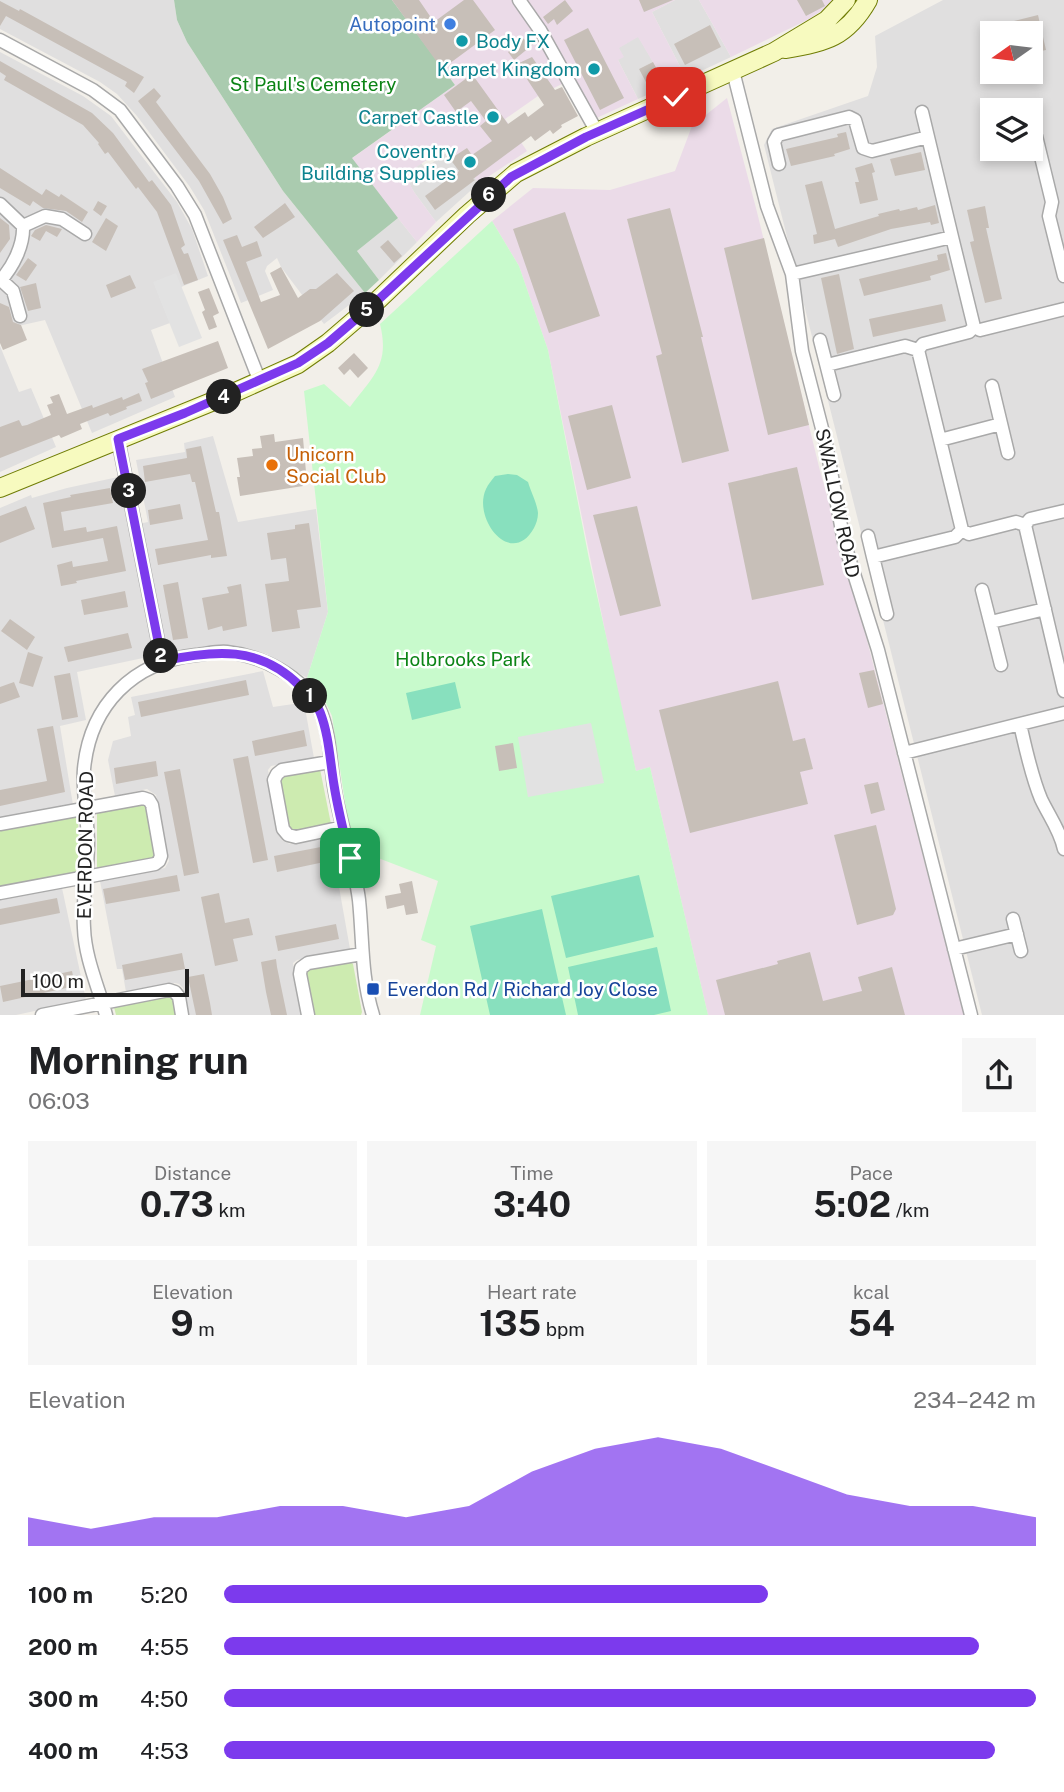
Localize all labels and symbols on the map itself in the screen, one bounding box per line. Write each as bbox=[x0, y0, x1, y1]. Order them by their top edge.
place label: Autopoint bbox=[349, 13, 436, 35]
marker: Autopoint bbox=[442, 16, 458, 32]
north arrow bbox=[980, 21, 1043, 84]
place label: Body FX bbox=[476, 30, 550, 52]
marker: Body FX bbox=[454, 33, 470, 49]
place label: Karpet Kingdom bbox=[437, 58, 580, 80]
marker: Karpet Kingdom bbox=[586, 61, 602, 77]
pin bbox=[646, 67, 706, 127]
park label: St Paul's Cemetery bbox=[230, 73, 396, 95]
place label: Carpet Castle bbox=[358, 106, 479, 128]
marker: Carpet Castle bbox=[485, 109, 501, 125]
place label: Coventry Building Supplies bbox=[301, 140, 456, 184]
marker: Coventry Building Supplies bbox=[462, 154, 478, 170]
pin: 6 bbox=[472, 178, 506, 212]
pin: 5 bbox=[350, 292, 384, 328]
pin: 4 bbox=[206, 380, 242, 414]
street label: SWALLOW ROAD bbox=[811, 426, 865, 580]
place label: Unicorn Social Club bbox=[286, 443, 386, 487]
marker: Unicorn Social Club bbox=[264, 457, 280, 473]
pin: 3 bbox=[111, 474, 146, 508]
pin: 2 bbox=[144, 638, 178, 674]
park label: Holbrooks Park bbox=[395, 648, 531, 670]
pin: 1 bbox=[292, 678, 328, 714]
street label: EVERDON ROAD bbox=[73, 771, 97, 919]
pin bbox=[320, 828, 380, 888]
scale bar bbox=[21, 966, 189, 998]
place label: Everdon Rd / Richard Joy Close bbox=[387, 978, 658, 1000]
marker: Everdon Rd / Richard Joy Close bbox=[365, 981, 381, 997]

